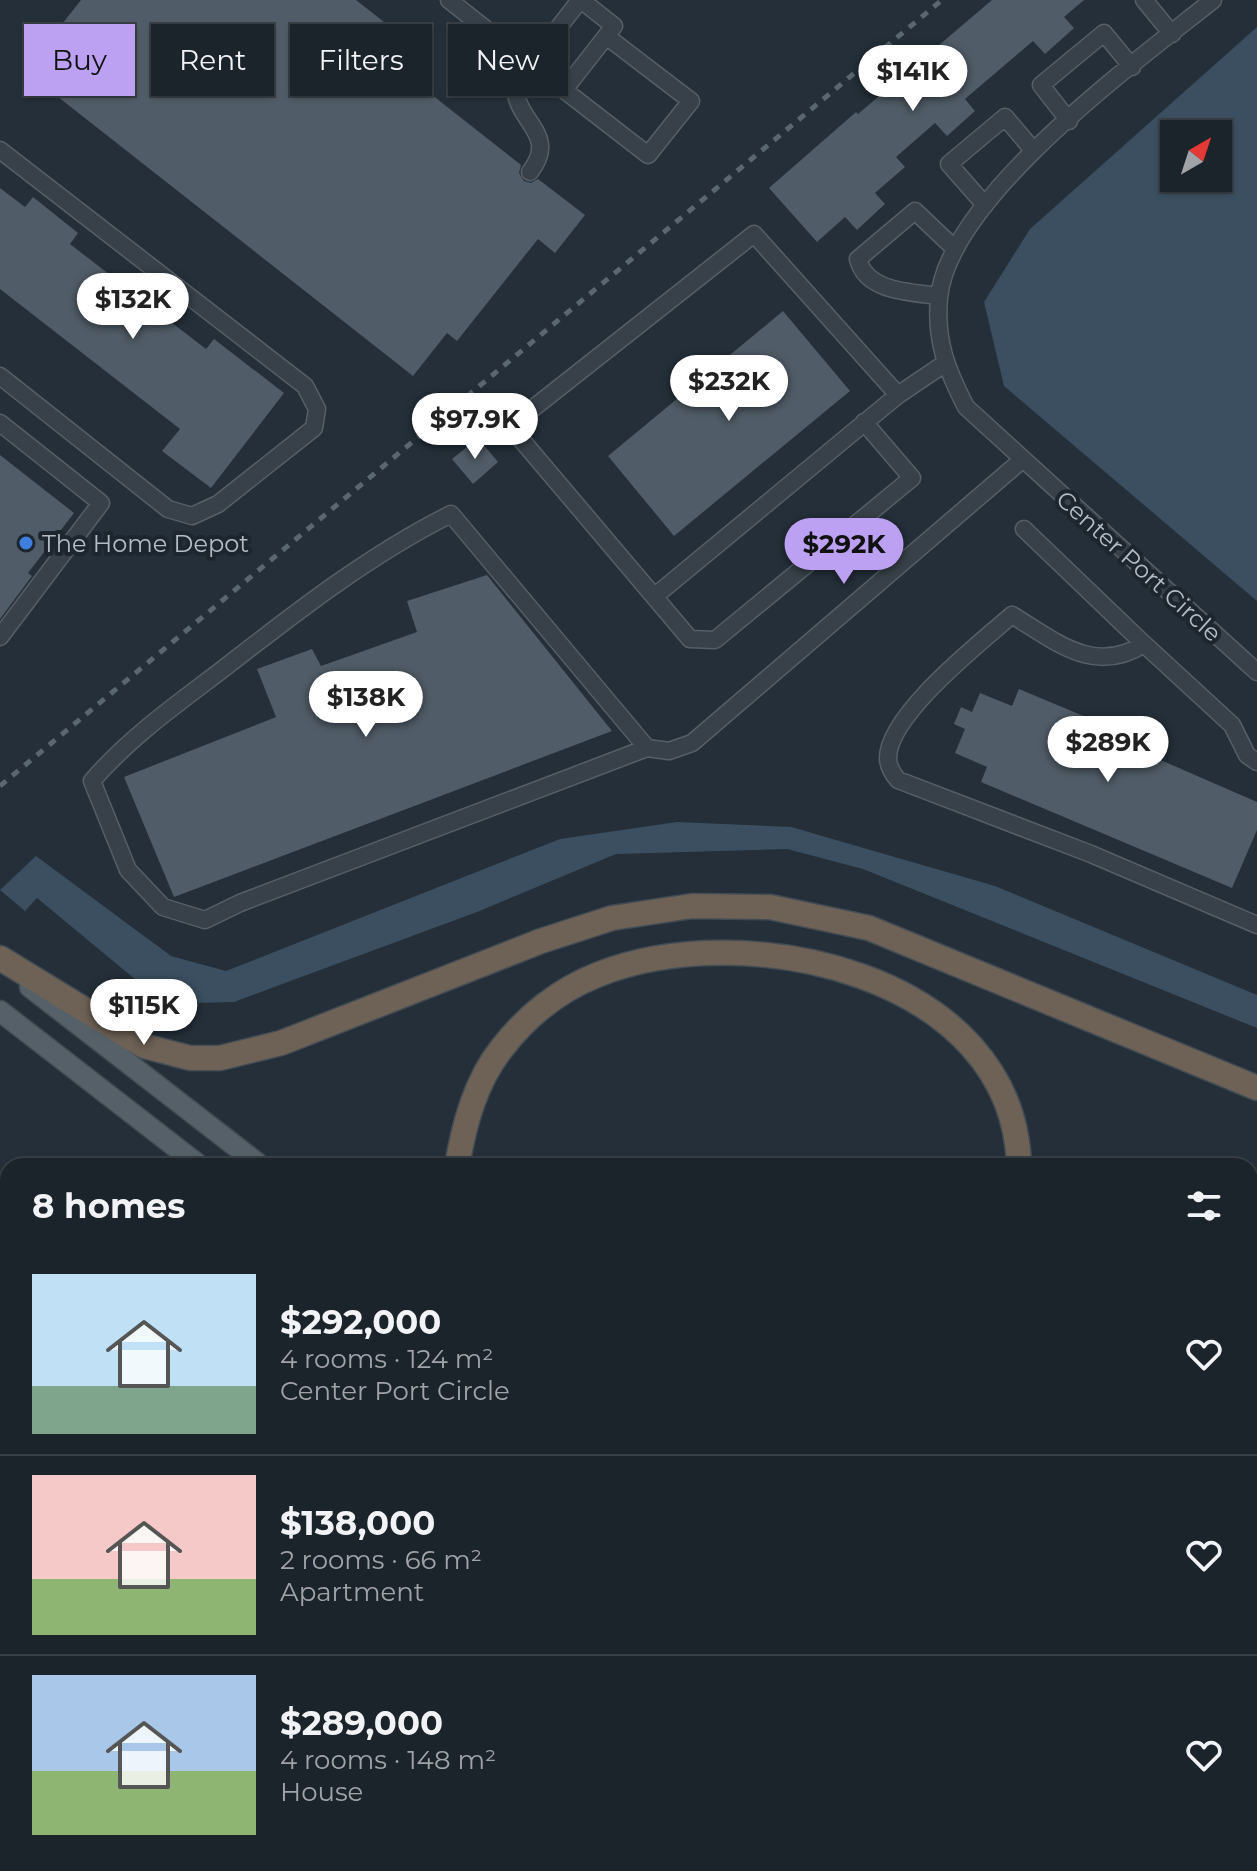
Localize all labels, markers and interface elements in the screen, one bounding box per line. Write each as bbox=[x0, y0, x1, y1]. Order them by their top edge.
chip: Buy bbox=[24, 24, 135, 96]
chip: Rent bbox=[151, 24, 274, 96]
chip: Filters bbox=[290, 24, 432, 96]
chip: New bbox=[448, 24, 568, 96]
pin: $141K bbox=[857, 45, 969, 113]
text: $141K bbox=[876, 55, 950, 87]
north arrow bbox=[1160, 120, 1232, 192]
map controls bbox=[1160, 120, 1232, 192]
pin: $132K bbox=[77, 273, 189, 341]
text: $132K bbox=[95, 283, 171, 315]
pin: $232K bbox=[673, 355, 785, 423]
text: $232K bbox=[688, 365, 770, 397]
pin: $97.9K bbox=[410, 393, 540, 461]
text: $97.9K bbox=[430, 403, 520, 435]
street label: Center Port Circle bbox=[1051, 484, 1227, 648]
pin: $292K bbox=[788, 518, 900, 586]
text: $292K bbox=[803, 528, 885, 560]
place label: The Home Depot bbox=[42, 529, 249, 558]
marker: The Home Depot bbox=[17, 534, 35, 552]
pin: $138K bbox=[310, 671, 422, 739]
text: $138K bbox=[327, 681, 405, 713]
pin: $289K bbox=[1052, 716, 1164, 784]
text: $289K bbox=[1066, 726, 1150, 758]
pin: $115K bbox=[88, 979, 200, 1047]
text: $115K bbox=[108, 989, 180, 1021]
icon: filters bbox=[1182, 1184, 1226, 1228]
text: 8 homes bbox=[32, 1185, 185, 1227]
text: $292,000 bbox=[280, 1301, 441, 1343]
icon: home bbox=[96, 1306, 192, 1402]
icon: heart bbox=[1182, 1332, 1226, 1376]
text: 4 rooms · 124 m² bbox=[280, 1343, 493, 1375]
text: Center Port Circle bbox=[280, 1375, 510, 1407]
text: $138,000 bbox=[280, 1502, 435, 1544]
icon: home bbox=[96, 1507, 192, 1603]
icon: heart bbox=[1182, 1533, 1226, 1577]
text: 2 rooms · 66 m² bbox=[280, 1544, 482, 1576]
text: Apartment bbox=[280, 1576, 424, 1608]
text: $289,000 bbox=[280, 1702, 443, 1744]
icon: home bbox=[96, 1707, 192, 1803]
icon: heart bbox=[1182, 1733, 1226, 1777]
text: 4 rooms · 148 m² bbox=[280, 1744, 496, 1776]
text: House bbox=[280, 1776, 363, 1808]

